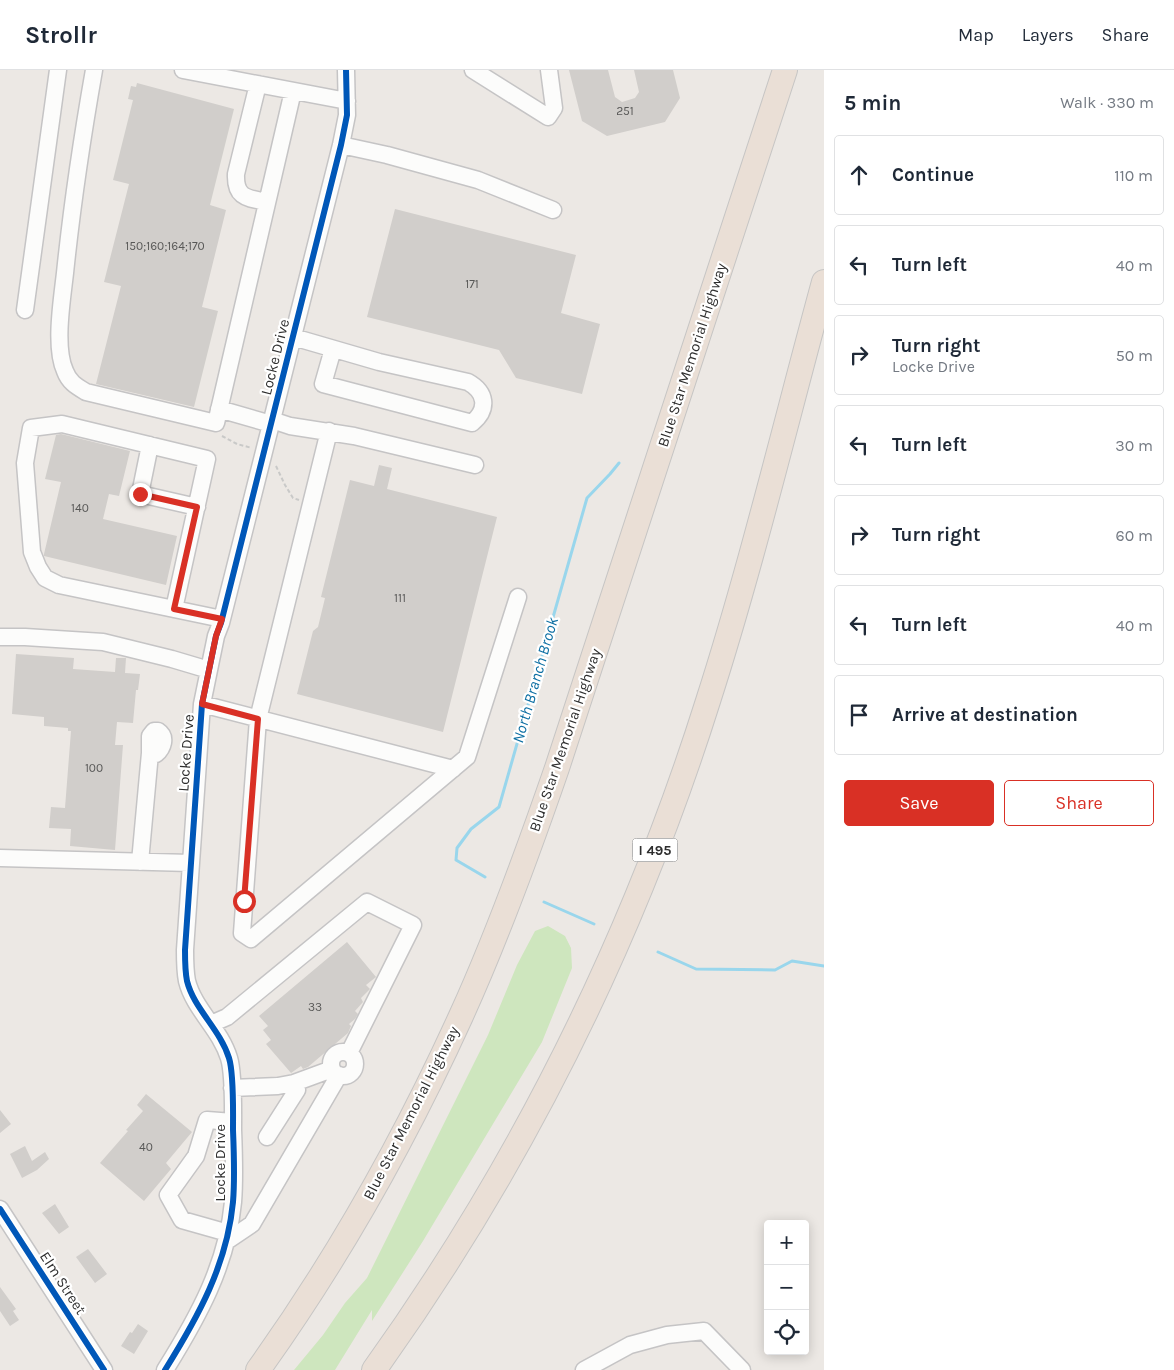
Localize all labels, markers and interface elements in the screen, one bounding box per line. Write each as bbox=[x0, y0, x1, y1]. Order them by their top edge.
text: Strollr bbox=[25, 21, 97, 49]
text: Map bbox=[958, 24, 994, 46]
text: Layers bbox=[1022, 24, 1074, 46]
text: Share bbox=[1102, 24, 1149, 46]
text: 5 min bbox=[844, 91, 901, 115]
text: Walk · 330 m bbox=[1060, 93, 1154, 112]
house number: 251 bbox=[616, 104, 634, 118]
icon: ahead bbox=[845, 161, 873, 189]
text: Continue bbox=[892, 164, 974, 186]
text: 110 m bbox=[1114, 166, 1153, 185]
house number: 150;160;164;170 bbox=[125, 239, 205, 253]
icon: left bbox=[845, 251, 873, 279]
text: Turn left bbox=[892, 254, 967, 276]
text: 40 m bbox=[1116, 256, 1153, 275]
street label: Blue Star Memorial Highway bbox=[654, 261, 730, 449]
house number: 171 bbox=[465, 277, 479, 291]
street label: Locke Drive bbox=[257, 317, 293, 397]
text: Turn right bbox=[892, 335, 981, 357]
icon: right bbox=[845, 341, 873, 369]
text: 50 m bbox=[1116, 346, 1153, 365]
text: Locke Drive bbox=[892, 357, 975, 376]
icon: left bbox=[845, 431, 873, 459]
text: Turn left bbox=[892, 434, 967, 456]
text: 30 m bbox=[1115, 436, 1153, 455]
route end bbox=[129, 483, 152, 506]
house number: 140 bbox=[71, 501, 89, 515]
icon: right bbox=[845, 521, 873, 549]
text: Turn right bbox=[892, 524, 981, 546]
text: 60 m bbox=[1116, 526, 1153, 545]
house number: 111 bbox=[394, 591, 406, 605]
icon: left bbox=[845, 611, 873, 639]
water label: North Branch Brook bbox=[508, 614, 562, 745]
text: Turn left bbox=[892, 614, 967, 636]
text: 40 m bbox=[1116, 616, 1153, 635]
street label: Blue Star Memorial Highway bbox=[525, 646, 605, 834]
icon: arrive bbox=[845, 701, 873, 729]
text: Arrive at destination bbox=[892, 704, 1078, 726]
street label: Locke Drive bbox=[174, 714, 198, 792]
house number: 100 bbox=[85, 761, 103, 775]
button: Save bbox=[844, 780, 994, 826]
button: Share bbox=[1004, 780, 1154, 826]
road number: I 495 bbox=[632, 838, 678, 862]
route start bbox=[233, 890, 256, 913]
house number: 33 bbox=[308, 1000, 322, 1014]
street label: Blue Star Memorial Highway bbox=[359, 1023, 463, 1203]
street label: Locke Drive bbox=[211, 1124, 229, 1202]
house number: 40 bbox=[139, 1140, 153, 1154]
map controls bbox=[764, 1220, 809, 1355]
button: + bbox=[764, 1220, 809, 1265]
street label: Elm Street bbox=[36, 1248, 90, 1318]
button: − bbox=[764, 1265, 809, 1310]
button: locate bbox=[764, 1310, 809, 1355]

